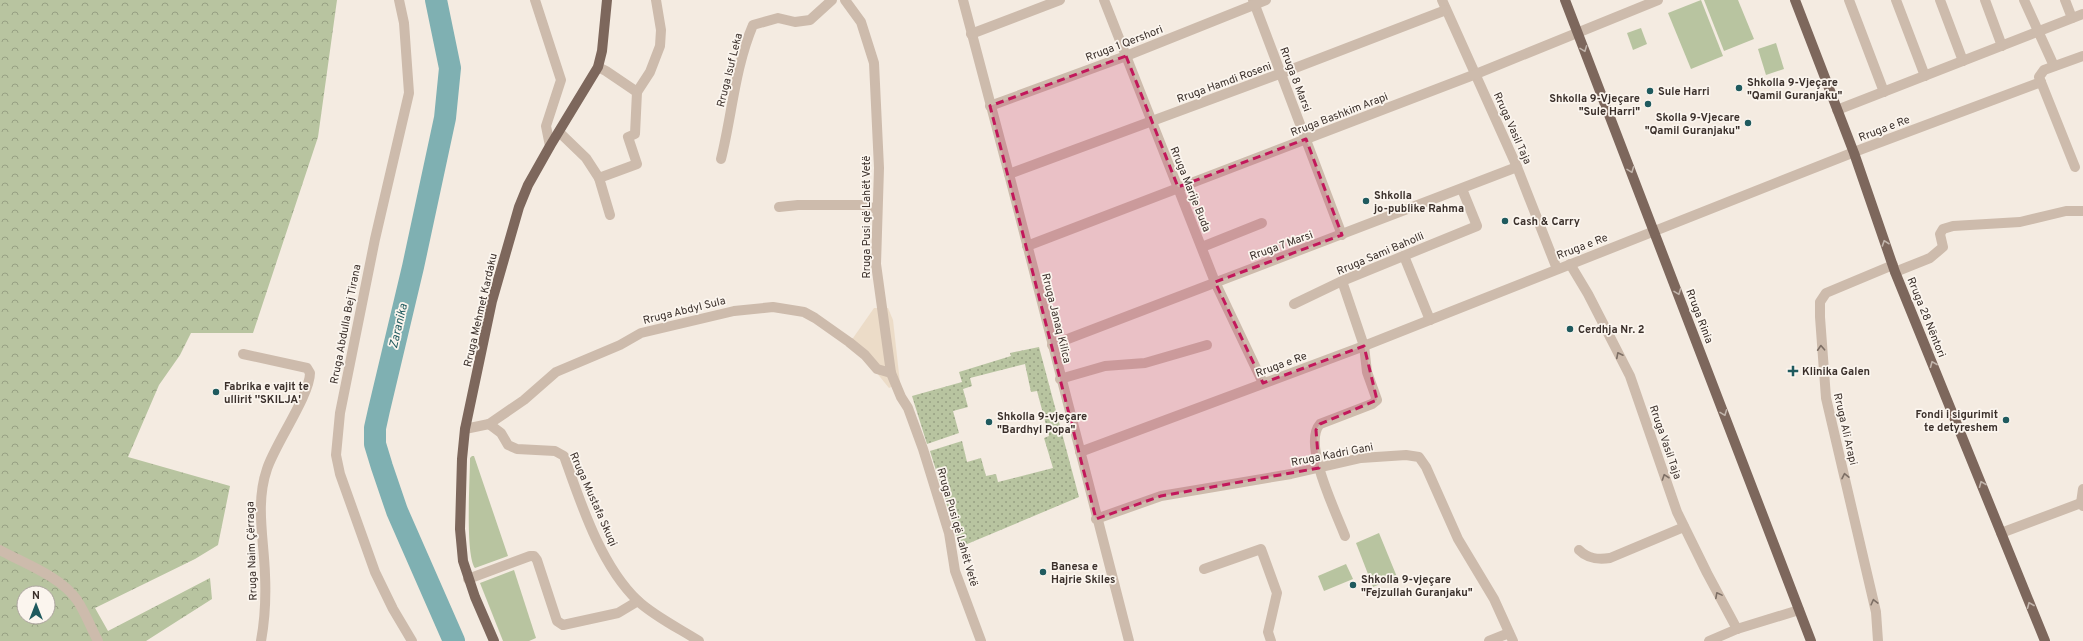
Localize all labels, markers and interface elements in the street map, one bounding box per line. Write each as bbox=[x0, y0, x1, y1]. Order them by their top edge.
street label: Rruga 1 Qershori bbox=[1084, 23, 1165, 65]
street label: Rruga Isuf Leka bbox=[714, 31, 746, 109]
street label: Rruga 8 Marsi bbox=[1276, 45, 1314, 114]
one-way arrow bbox=[1579, 46, 1587, 53]
street label: Rruga Hamdi Roseni bbox=[1175, 59, 1274, 107]
place label: Shkolla 9-Vjeçare "Qamil Guranjaku" bbox=[1747, 76, 1842, 103]
marker: Shkolla 9-Vjeçare "Qamil Guranjaku" bbox=[1734, 83, 1744, 93]
place label: Sule Harri bbox=[1658, 85, 1710, 99]
marker: Sule Harri bbox=[1645, 86, 1655, 96]
street label: Rruga Bashkim Arapi bbox=[1289, 90, 1390, 140]
street label: Rruga Vasil Taja bbox=[1490, 90, 1534, 167]
place label: Shkolla 9-Vjeçare "Sule Harri" bbox=[1549, 92, 1640, 119]
marker: Shkolla 9-Vjeçare "Sule Harri" bbox=[1643, 99, 1653, 109]
place label: Skolla 9-Vjecare "Qamil Guranjaku" bbox=[1645, 111, 1740, 138]
street label: Rruga e Re bbox=[1857, 113, 1912, 145]
marker: Skolla 9-Vjecare "Qamil Guranjaku" bbox=[1743, 118, 1753, 128]
street label: Rruga Marije Buda bbox=[1167, 145, 1214, 234]
street label: Rruga Pusi që Lahët Vetë bbox=[860, 155, 874, 279]
one-way arrow bbox=[1627, 167, 1635, 174]
place label: Shkolla jo-publike Rahma bbox=[1373, 189, 1464, 216]
marker: Shkolla jo-publike Rahma bbox=[1361, 196, 1371, 206]
place label: Cash & Carry bbox=[1513, 215, 1580, 229]
marker: Cash & Carry bbox=[1500, 216, 1510, 226]
street label: Rruga 7 Marsi bbox=[1248, 228, 1315, 264]
street label: Rruga Sami Baholli bbox=[1335, 229, 1426, 279]
street label: Rruga e Re bbox=[1555, 231, 1610, 263]
one-way arrow bbox=[1881, 240, 1890, 247]
street label: Rruga Mehmet Kardaku bbox=[461, 252, 501, 368]
street label: Rruga Abdulla Bej Tirana bbox=[328, 263, 364, 385]
street label: Rruga Janaq Kilica bbox=[1038, 272, 1074, 365]
street label: Rruga 28 Nëntori bbox=[1904, 275, 1949, 359]
street label: Rruga Rinia bbox=[1682, 287, 1716, 346]
one-way arrow bbox=[1673, 288, 1681, 295]
street label: Rruga Abdyl Sula bbox=[642, 294, 727, 328]
water label: Zaranika bbox=[386, 301, 412, 350]
place label: Cerdhja Nr. 2 bbox=[1578, 323, 1645, 337]
marker: Cerdhja Nr. 2 bbox=[1565, 324, 1575, 334]
one-way arrow bbox=[1817, 345, 1826, 351]
street label: Rruga e Re bbox=[1254, 349, 1309, 381]
one-way arrow bbox=[1617, 352, 1624, 359]
one-way arrow bbox=[1930, 360, 1938, 367]
marker: Klinika Galen bbox=[1787, 365, 1799, 377]
place label: Klinika Galen bbox=[1802, 365, 1870, 379]
place label: Fabrika e vajit te ullirit ''SKILJA' bbox=[224, 380, 309, 407]
marker: Fabrika e vajit te ullirit ''SKILJA' bbox=[211, 387, 221, 397]
street label: Rruga Ali Arapi bbox=[1830, 392, 1860, 467]
street label: Rruga Vasil Taja bbox=[1646, 403, 1684, 481]
place label: Fondi i sigurimit te detyreshem bbox=[1916, 408, 1998, 435]
one-way arrow bbox=[1719, 409, 1727, 417]
place label: Shkolla 9-vjeçare "Bardhyl Popa" bbox=[997, 410, 1087, 437]
marker: Fondi i sigurimit te detyreshem bbox=[2001, 415, 2011, 425]
marker: Shkolla 9-vjeçare "Bardhyl Popa" bbox=[984, 417, 994, 427]
street label: Rruga Kadri Gani bbox=[1290, 440, 1375, 470]
street label: Rruga Mustafa Skuqi bbox=[566, 450, 620, 549]
street label: Rruga Pusi që Lahët Vetë bbox=[933, 466, 981, 588]
one-way arrow bbox=[1661, 473, 1670, 480]
one-way arrow bbox=[1841, 473, 1849, 479]
one-way arrow bbox=[1978, 481, 1986, 488]
street label: Rruga Naim Çërraga bbox=[243, 501, 261, 601]
place label: Banesa e Hajrie Skiles bbox=[1051, 560, 1115, 587]
marker: Banesa e Hajrie Skiles bbox=[1038, 567, 1048, 577]
place label: Shkolla 9-vjeçare "Fejzullah Guranjaku" bbox=[1361, 573, 1473, 600]
marker: Shkolla 9-vjeçare "Fejzullah Guranjaku" bbox=[1348, 580, 1358, 590]
north arrow bbox=[16, 585, 56, 625]
text: N bbox=[32, 589, 40, 603]
one-way arrow bbox=[1716, 592, 1723, 599]
one-way arrow bbox=[1870, 599, 1878, 606]
one-way arrow bbox=[2027, 601, 2035, 608]

